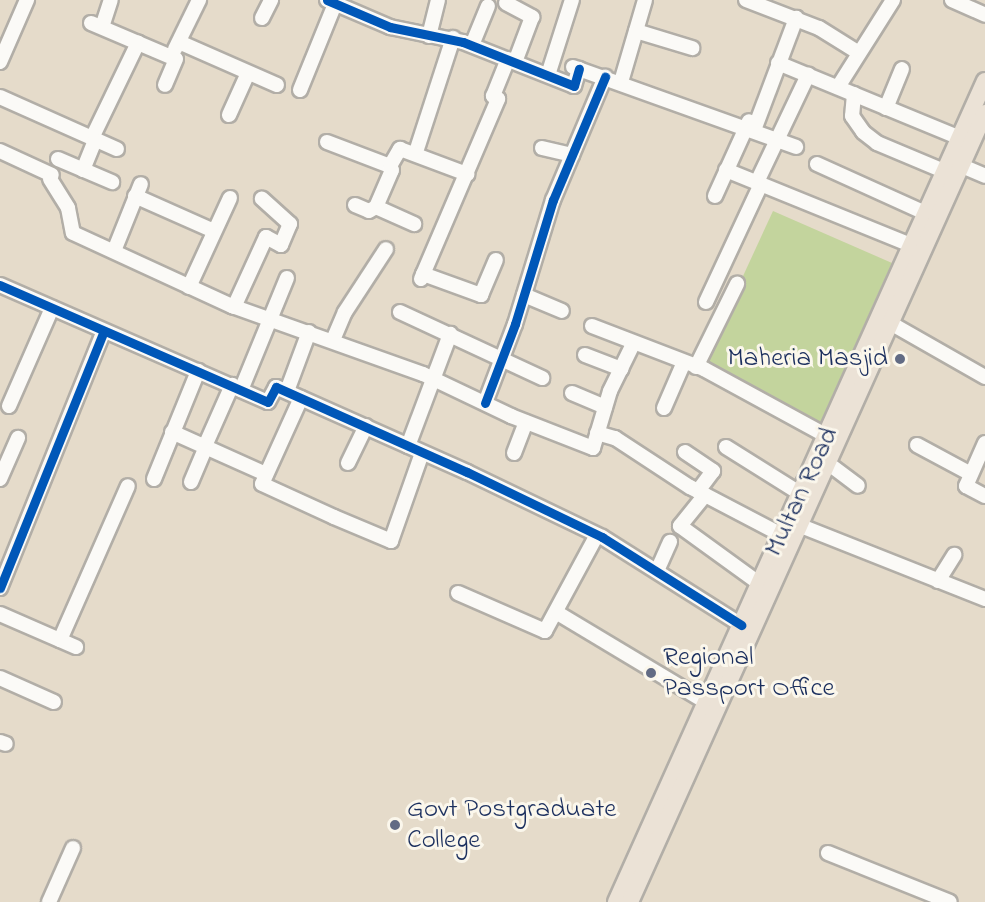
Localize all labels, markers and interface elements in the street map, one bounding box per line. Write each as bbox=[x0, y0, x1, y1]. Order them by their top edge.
place label: Maheria Masjid bbox=[727, 343, 888, 375]
marker: Maheria Masjid bbox=[893, 352, 907, 366]
street label: Multan Road bbox=[758, 422, 846, 562]
place label: Regional Passport Office bbox=[663, 641, 835, 704]
marker: Regional Passport Office bbox=[644, 666, 658, 680]
place label: Govt Postgraduate College bbox=[407, 793, 616, 856]
marker: Govt Postgraduate College bbox=[388, 818, 402, 832]

